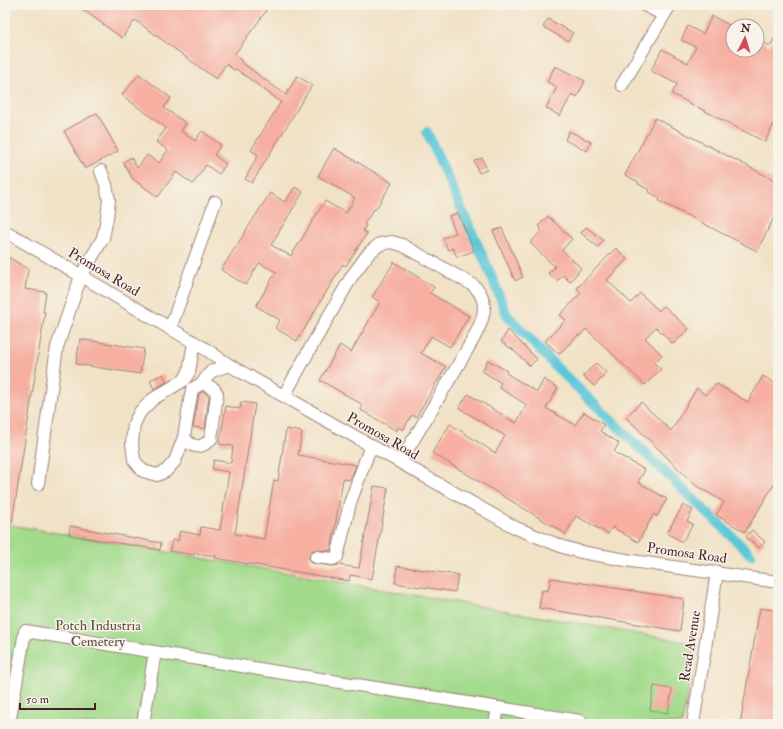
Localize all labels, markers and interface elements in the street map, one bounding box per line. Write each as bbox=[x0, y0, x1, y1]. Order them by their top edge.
north arrow bbox=[725, 18, 765, 58]
text: N bbox=[739, 22, 752, 36]
street label: Promosa Road bbox=[65, 244, 143, 300]
street label: Promosa Road bbox=[344, 409, 422, 463]
street label: Promosa Road bbox=[646, 539, 728, 567]
street label: Read Avenue bbox=[676, 609, 704, 683]
park label: Potch Industria Cemetery bbox=[55, 617, 141, 651]
scale bar bbox=[20, 685, 95, 711]
text: 50 m bbox=[26, 692, 50, 707]

